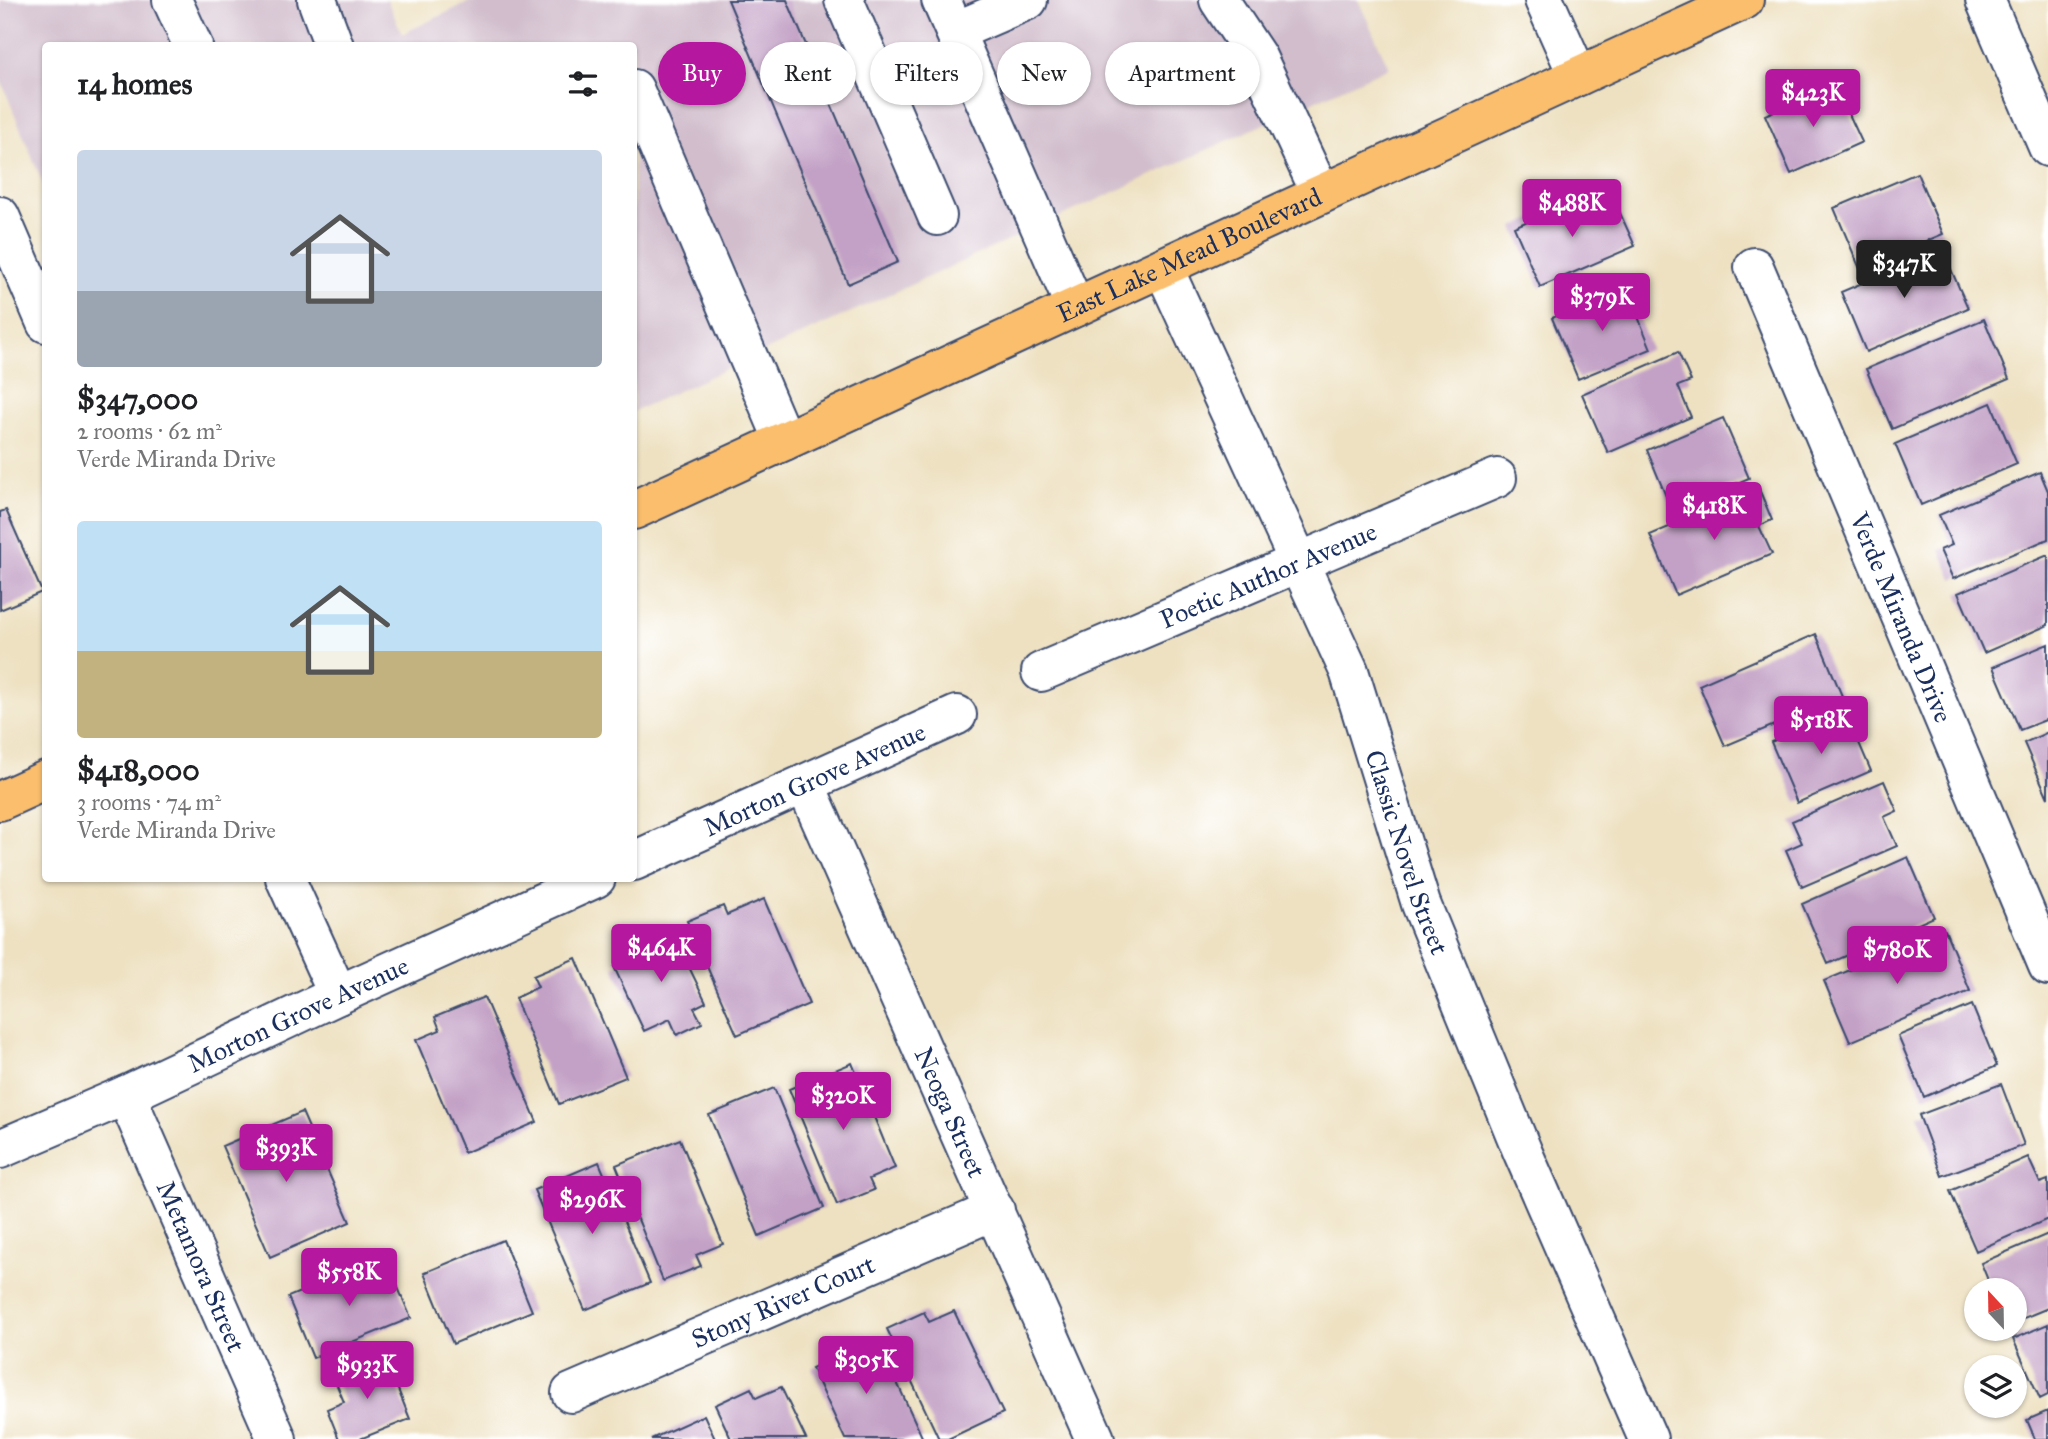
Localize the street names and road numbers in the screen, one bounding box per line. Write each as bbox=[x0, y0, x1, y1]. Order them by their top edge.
street label: East Lake Mead Boulevard bbox=[1052, 180, 1327, 329]
street label: Verde Miranda Drive bbox=[1843, 507, 1960, 727]
street label: Poetic Author Avenue bbox=[1155, 515, 1382, 636]
street label: Morton Grove Avenue bbox=[698, 715, 931, 843]
street label: Classic Novel Street bbox=[1358, 746, 1456, 959]
street label: Morton Grove Avenue bbox=[182, 949, 414, 1080]
street label: Neoga Street bbox=[908, 1042, 993, 1182]
street label: Metamora Street bbox=[150, 1176, 253, 1357]
street label: Stony River Court bbox=[687, 1248, 880, 1355]

